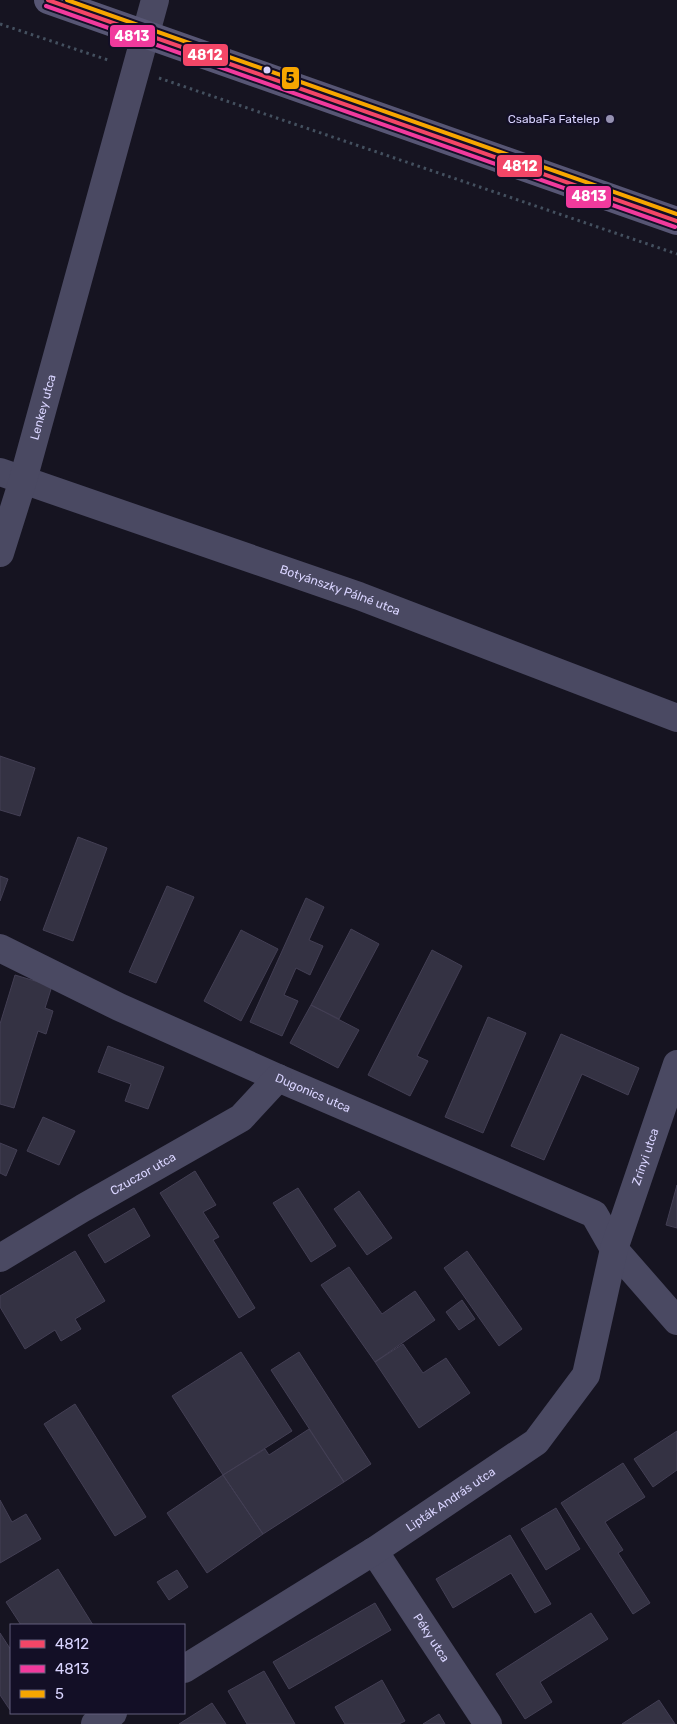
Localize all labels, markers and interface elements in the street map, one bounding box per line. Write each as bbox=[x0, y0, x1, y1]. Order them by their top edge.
line badge: 4813 bbox=[109, 24, 156, 48]
text: 4813 bbox=[114, 28, 150, 45]
line badge: 4812 bbox=[182, 43, 229, 67]
text: 4812 bbox=[187, 47, 223, 64]
unlabelled marker bbox=[262, 65, 272, 75]
line badge: 5 bbox=[281, 66, 300, 90]
text: 5 bbox=[285, 70, 295, 87]
place label: CsabaFa Fatelep bbox=[508, 112, 600, 126]
marker: CsabaFa Fatelep bbox=[604, 113, 616, 125]
line badge: 4812 bbox=[496, 154, 543, 178]
text: 4812 bbox=[502, 158, 538, 175]
line badge: 4813 bbox=[565, 185, 612, 209]
text: 4813 bbox=[571, 188, 607, 205]
street label: Lenkey utca bbox=[27, 373, 59, 442]
street label: Botyánszky Pálné utca bbox=[278, 562, 402, 618]
street label: Dugonics utca bbox=[273, 1071, 353, 1115]
street label: Zrínyi utca bbox=[629, 1126, 662, 1187]
street label: Czuczor utca bbox=[108, 1150, 178, 1198]
street label: Lipták András utca bbox=[403, 1464, 498, 1534]
street label: Péky utca bbox=[410, 1611, 452, 1665]
legend bbox=[10, 1624, 185, 1714]
text: 4812 bbox=[55, 1635, 89, 1653]
text: 4813 bbox=[55, 1660, 89, 1678]
text: 5 bbox=[55, 1685, 64, 1703]

